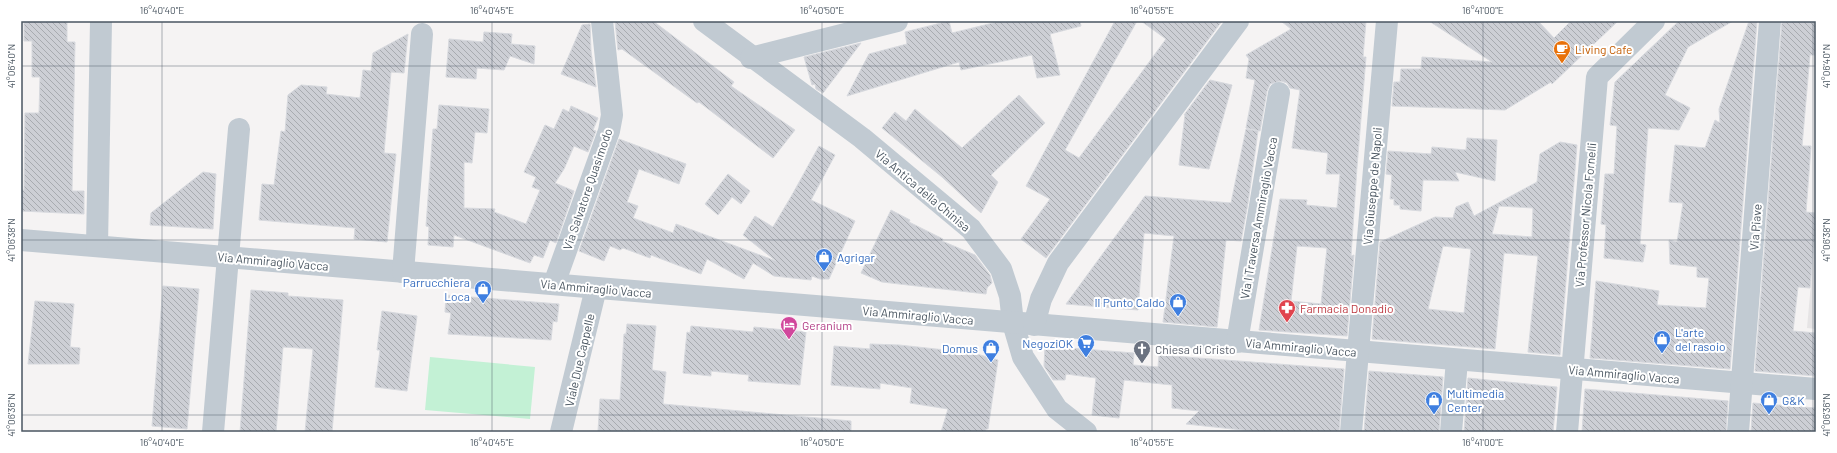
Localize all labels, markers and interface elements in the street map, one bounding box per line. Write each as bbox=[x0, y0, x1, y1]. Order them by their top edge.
text: 16°40'40"E bbox=[140, 4, 184, 16]
text: 16°40'45"E bbox=[470, 4, 514, 16]
text: 16°40'50"E bbox=[800, 4, 844, 16]
text: 16°40'55"E bbox=[1130, 4, 1174, 16]
text: 16°41'00"E bbox=[1462, 4, 1504, 16]
cafe icon: Living Cafe bbox=[1552, 39, 1572, 64]
place label: Living Cafe bbox=[1575, 42, 1632, 56]
text: 41°06'40"N bbox=[5, 44, 17, 88]
text: 41°06'40"N bbox=[1820, 44, 1832, 88]
street label: Via Salvatore Quasimodo bbox=[560, 126, 614, 252]
street label: Via Giuseppe de Napoli bbox=[1360, 127, 1384, 245]
street label: Via I Traversa Ammiraglio Vacca bbox=[1237, 136, 1279, 300]
street label: Via Professor Nicola Fornelli bbox=[1572, 142, 1598, 288]
street label: Via Antica della Chinisa bbox=[873, 146, 973, 234]
street label: Via Piave bbox=[1746, 203, 1764, 251]
text: 41°06'38"N bbox=[5, 218, 17, 262]
text: 41°06'38"N bbox=[1820, 218, 1832, 262]
shop icon: Agrigar bbox=[814, 247, 834, 272]
street label: Via Ammiraglio Vacca bbox=[217, 249, 329, 273]
place label: Agrigar bbox=[837, 250, 875, 264]
place label: Parrucchiera Loca bbox=[403, 275, 470, 303]
street label: Via Ammiraglio Vacca bbox=[540, 276, 652, 300]
shop icon: Parrucchiera Loca bbox=[473, 279, 493, 304]
shop icon: Il Punto Caldo bbox=[1168, 292, 1188, 317]
place label: Il Punto Caldo bbox=[1094, 295, 1165, 309]
pharmacy icon: Farmacia Donadio bbox=[1277, 298, 1297, 323]
place label: Farmacia Donadio bbox=[1300, 301, 1394, 315]
street label: Via Ammiraglio Vacca bbox=[862, 303, 974, 327]
street label: Viale Due Cappelle bbox=[561, 312, 597, 408]
hotel icon: Geranium bbox=[779, 315, 799, 340]
place label: Geranium bbox=[802, 318, 852, 332]
place label: L'arte del rasoio bbox=[1675, 325, 1726, 353]
shop icon: L'arte del rasoio bbox=[1652, 329, 1672, 354]
supermarket icon: NegoziOK bbox=[1076, 333, 1096, 358]
street label: Via Ammiraglio Vacca bbox=[1245, 335, 1357, 359]
place label: NegoziOK bbox=[1022, 336, 1074, 350]
shop icon: Domus bbox=[981, 338, 1001, 363]
church icon: Chiesa di Cristo bbox=[1132, 339, 1152, 364]
place label: Domus bbox=[942, 341, 978, 355]
place label: Chiesa di Cristo bbox=[1155, 342, 1236, 356]
street label: Via Ammiraglio Vacca bbox=[1568, 362, 1680, 386]
place label: Multimedia Center bbox=[1447, 386, 1504, 414]
shop icon: Multimedia Center bbox=[1424, 390, 1444, 415]
shop icon: G&K bbox=[1759, 390, 1779, 415]
text: 41°06'36"N bbox=[5, 393, 17, 437]
place label: G&K bbox=[1782, 393, 1805, 407]
text: 41°06'36"N bbox=[1820, 393, 1832, 437]
text: 16°40'40"E bbox=[140, 436, 184, 448]
text: 16°40'45"E bbox=[470, 436, 514, 448]
text: 16°40'50"E bbox=[800, 436, 844, 448]
text: 16°40'55"E bbox=[1130, 436, 1174, 448]
text: 16°41'00"E bbox=[1462, 436, 1504, 448]

